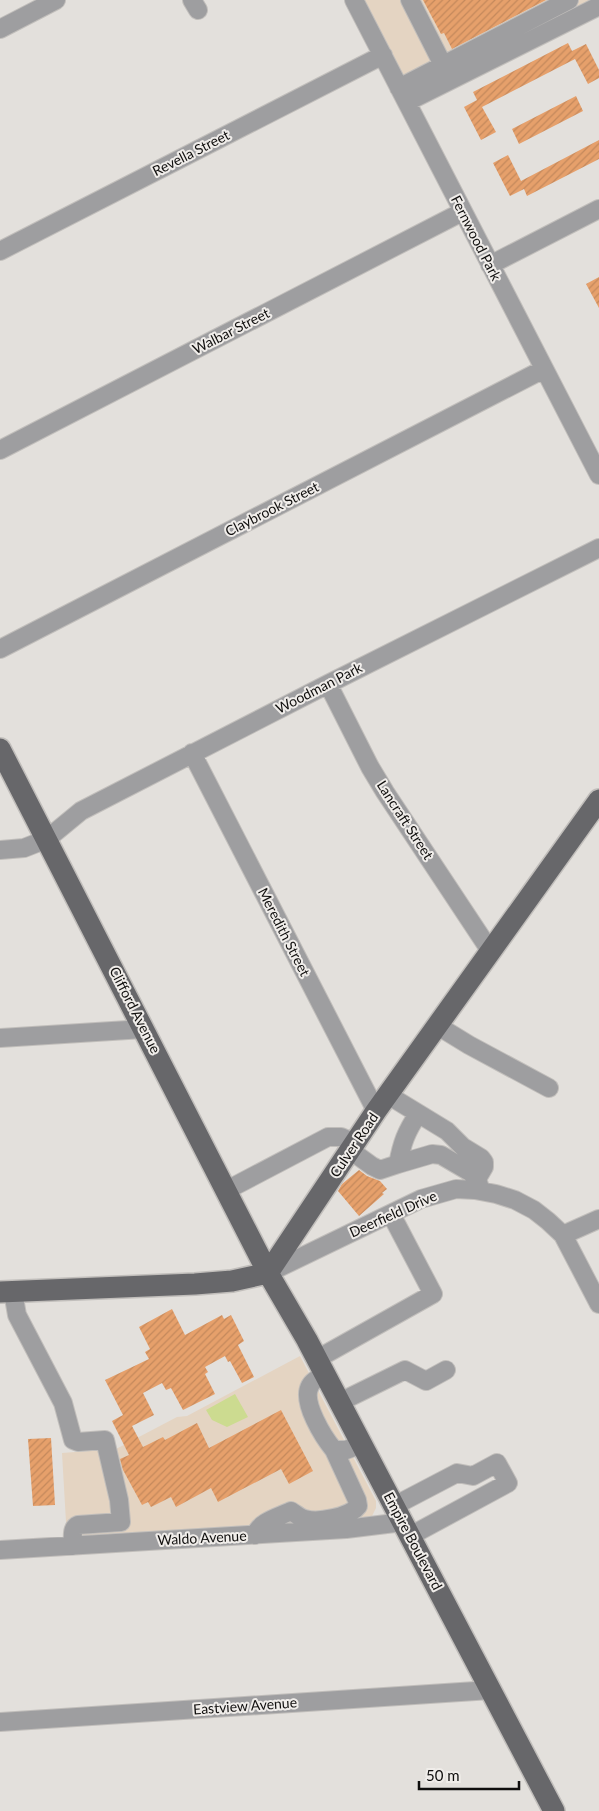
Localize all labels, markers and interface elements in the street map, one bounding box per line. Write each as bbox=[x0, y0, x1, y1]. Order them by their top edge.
street label: Revella Street bbox=[149, 126, 232, 179]
street label: Fernwood Park bbox=[448, 192, 506, 284]
street label: Walbar Street bbox=[189, 304, 272, 357]
street label: Claybrook Street bbox=[222, 478, 321, 539]
street label: Woodman Park bbox=[273, 658, 366, 717]
street label: Lancraft Street bbox=[374, 777, 437, 862]
street label: Meredith Street bbox=[255, 885, 314, 979]
street label: Clifford Avenue bbox=[106, 964, 165, 1056]
street label: Culver Road bbox=[326, 1109, 381, 1180]
street label: Deerfield Drive bbox=[346, 1187, 439, 1240]
street label: Empire Boulevard bbox=[381, 1489, 446, 1593]
street label: Waldo Avenue bbox=[157, 1527, 247, 1548]
street label: Eastview Avenue bbox=[192, 1693, 297, 1718]
scale bar bbox=[419, 1758, 519, 1790]
text: 50 m bbox=[426, 1766, 460, 1784]

